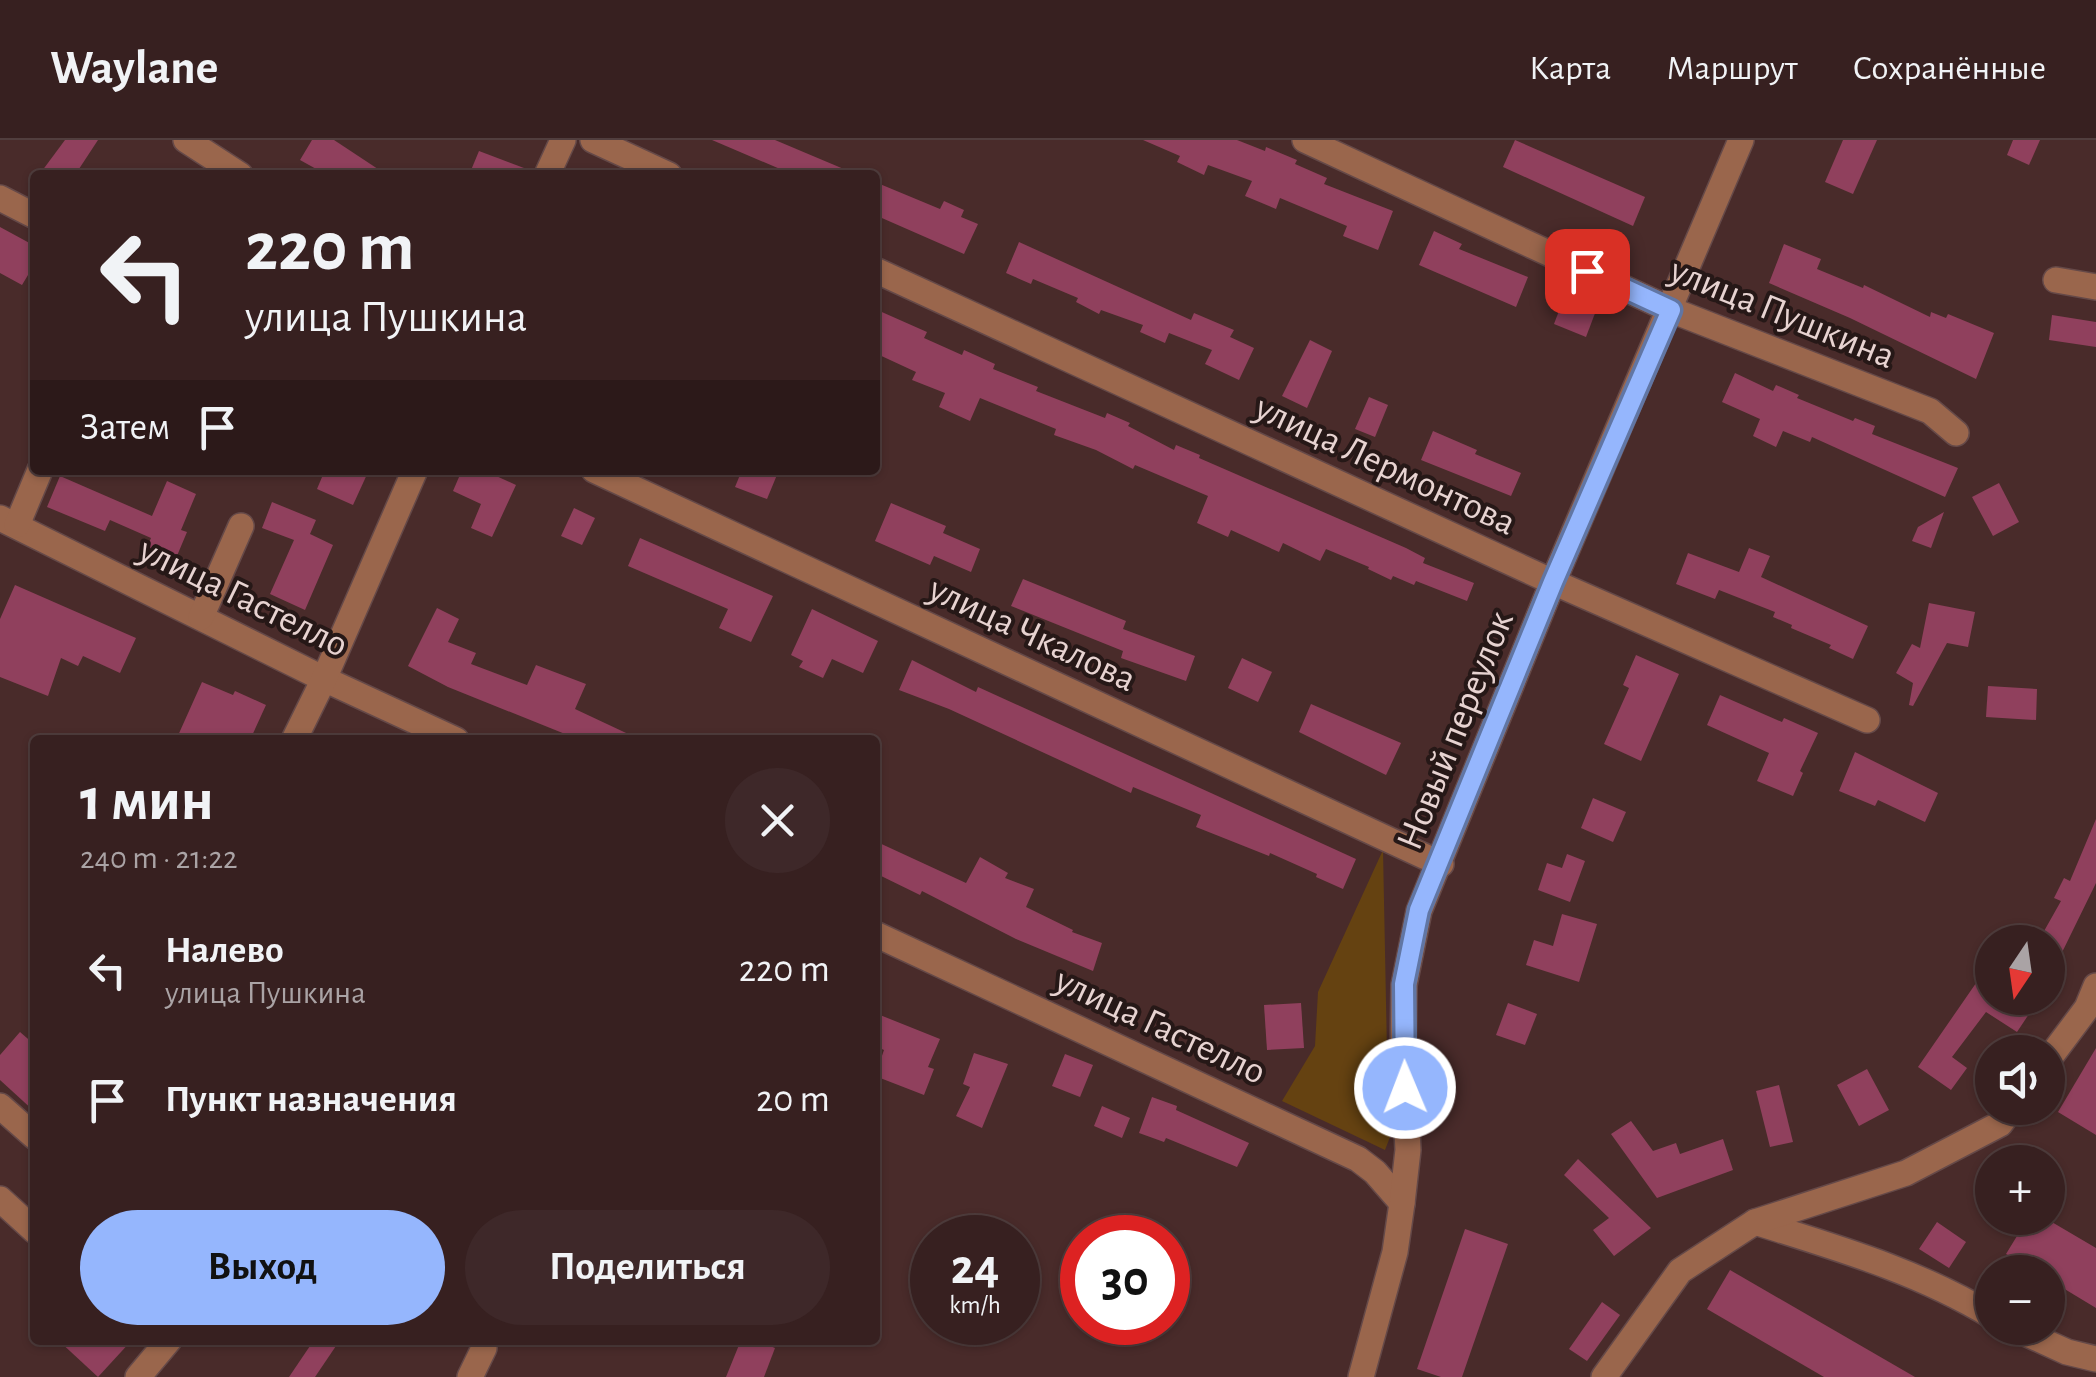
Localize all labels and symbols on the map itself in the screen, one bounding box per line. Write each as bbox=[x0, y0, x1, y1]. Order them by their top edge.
pin bbox=[1545, 229, 1630, 314]
street label: улица Пушкина bbox=[1664, 251, 1900, 376]
street label: улица Лермонтова bbox=[1248, 388, 1521, 543]
street label: улица Гастелло bbox=[132, 530, 354, 665]
street label: улица Чкалова bbox=[922, 570, 1141, 699]
street label: Новый переулок bbox=[1391, 606, 1521, 855]
north arrow bbox=[1975, 925, 2065, 1015]
street label: улица Гастелло bbox=[1048, 961, 1271, 1092]
position arrow bbox=[1353, 1036, 1457, 1140]
speed limit sign: 30 bbox=[1060, 1215, 1190, 1345]

